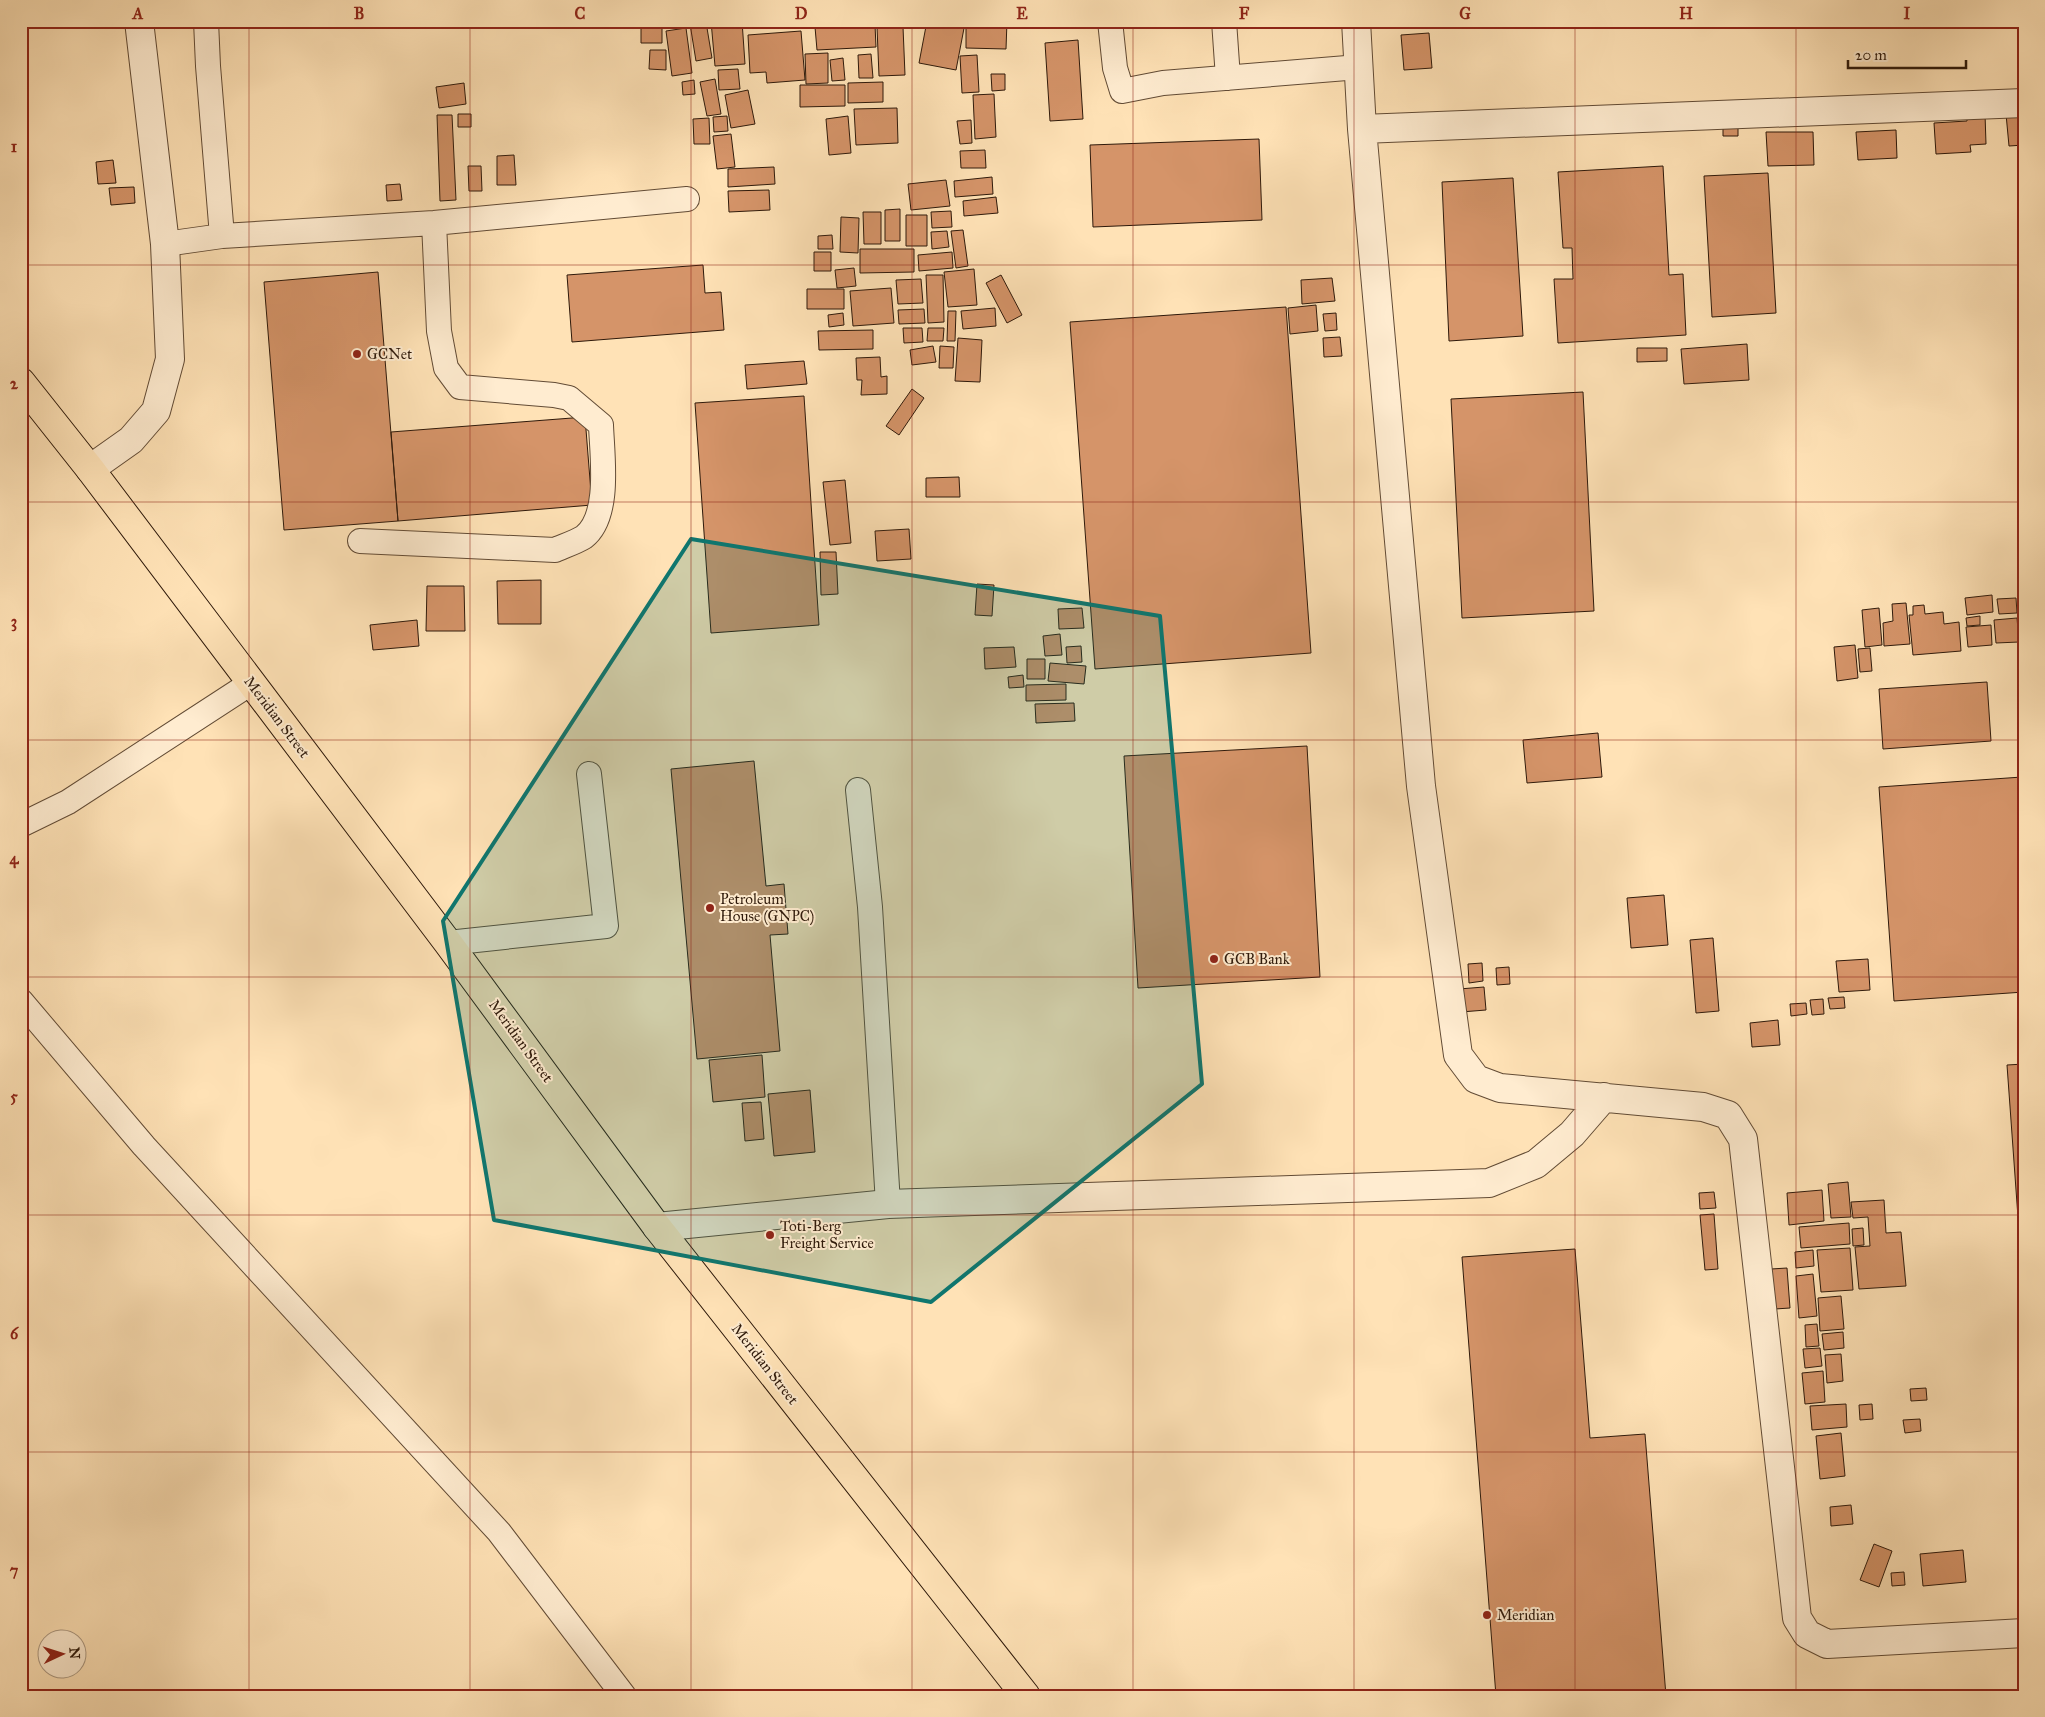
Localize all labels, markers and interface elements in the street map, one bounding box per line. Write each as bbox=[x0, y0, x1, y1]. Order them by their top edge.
text: A bbox=[132, 4, 144, 23]
text: B bbox=[354, 4, 364, 23]
text: C bbox=[575, 4, 586, 23]
text: D bbox=[795, 4, 808, 23]
text: E bbox=[1016, 4, 1028, 23]
text: F bbox=[1239, 4, 1250, 23]
text: G bbox=[1459, 4, 1471, 23]
text: H bbox=[1679, 4, 1693, 23]
text: I bbox=[1904, 4, 1911, 23]
scale bar bbox=[1848, 38, 1965, 70]
text: 20 m bbox=[1855, 46, 1887, 64]
text: 1 bbox=[11, 137, 18, 156]
place label: GCNet bbox=[367, 345, 413, 363]
marker: GCNet bbox=[351, 348, 363, 360]
text: 2 bbox=[10, 374, 19, 393]
text: 3 bbox=[11, 612, 17, 632]
street label: Meridian Street bbox=[240, 673, 314, 762]
text: 4 bbox=[10, 849, 20, 869]
place label: Petroleum House (GNPC) bbox=[720, 890, 814, 926]
marker: Petroleum House (GNPC) bbox=[704, 902, 716, 914]
place label: GCB Bank bbox=[1224, 950, 1290, 968]
marker: GCB Bank bbox=[1208, 953, 1220, 965]
street label: Meridian Street bbox=[485, 996, 557, 1086]
text: 5 bbox=[10, 1087, 18, 1106]
place label: Toti-Berg Freight Service bbox=[780, 1217, 874, 1252]
marker: Toti-Berg Freight Service bbox=[764, 1229, 776, 1241]
street label: Meridian Street bbox=[728, 1320, 803, 1409]
text: 6 bbox=[10, 1324, 19, 1343]
text: 7 bbox=[10, 1561, 19, 1580]
place label: Meridian bbox=[1497, 1606, 1554, 1624]
marker: Meridian bbox=[1481, 1609, 1493, 1621]
north arrow bbox=[38, 1630, 88, 1680]
text: N bbox=[66, 1647, 83, 1660]

